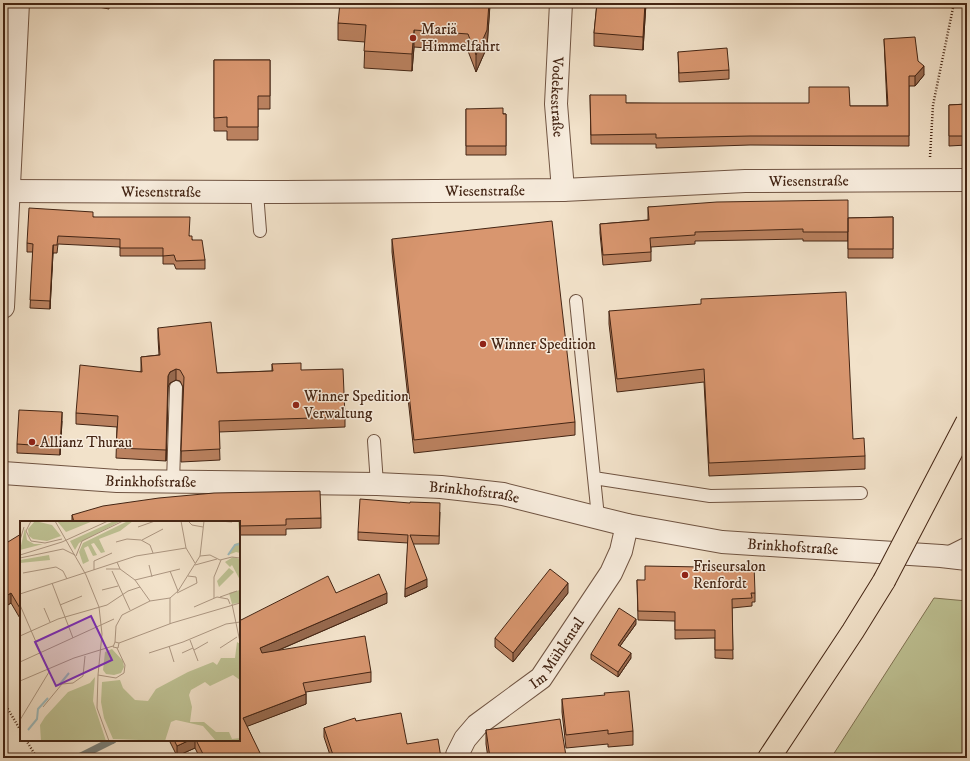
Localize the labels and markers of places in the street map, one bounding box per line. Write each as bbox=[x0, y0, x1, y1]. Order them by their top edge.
place label: Mariä Himmelfahrt bbox=[421, 20, 500, 56]
marker: Mariä Himmelfahrt bbox=[408, 33, 418, 43]
place label: Winner Spedition bbox=[490, 335, 596, 354]
marker: Winner Spedition bbox=[478, 339, 488, 349]
place label: Winner Spedition Verwaltung bbox=[303, 387, 409, 423]
marker: Winner Spedition Verwaltung bbox=[291, 400, 301, 410]
place label: Allianz Thurau bbox=[40, 433, 132, 452]
marker: Allianz Thurau bbox=[27, 437, 37, 447]
place label: Friseursalon Renfordt bbox=[693, 557, 766, 593]
marker: Friseursalon Renfordt bbox=[680, 570, 690, 580]

